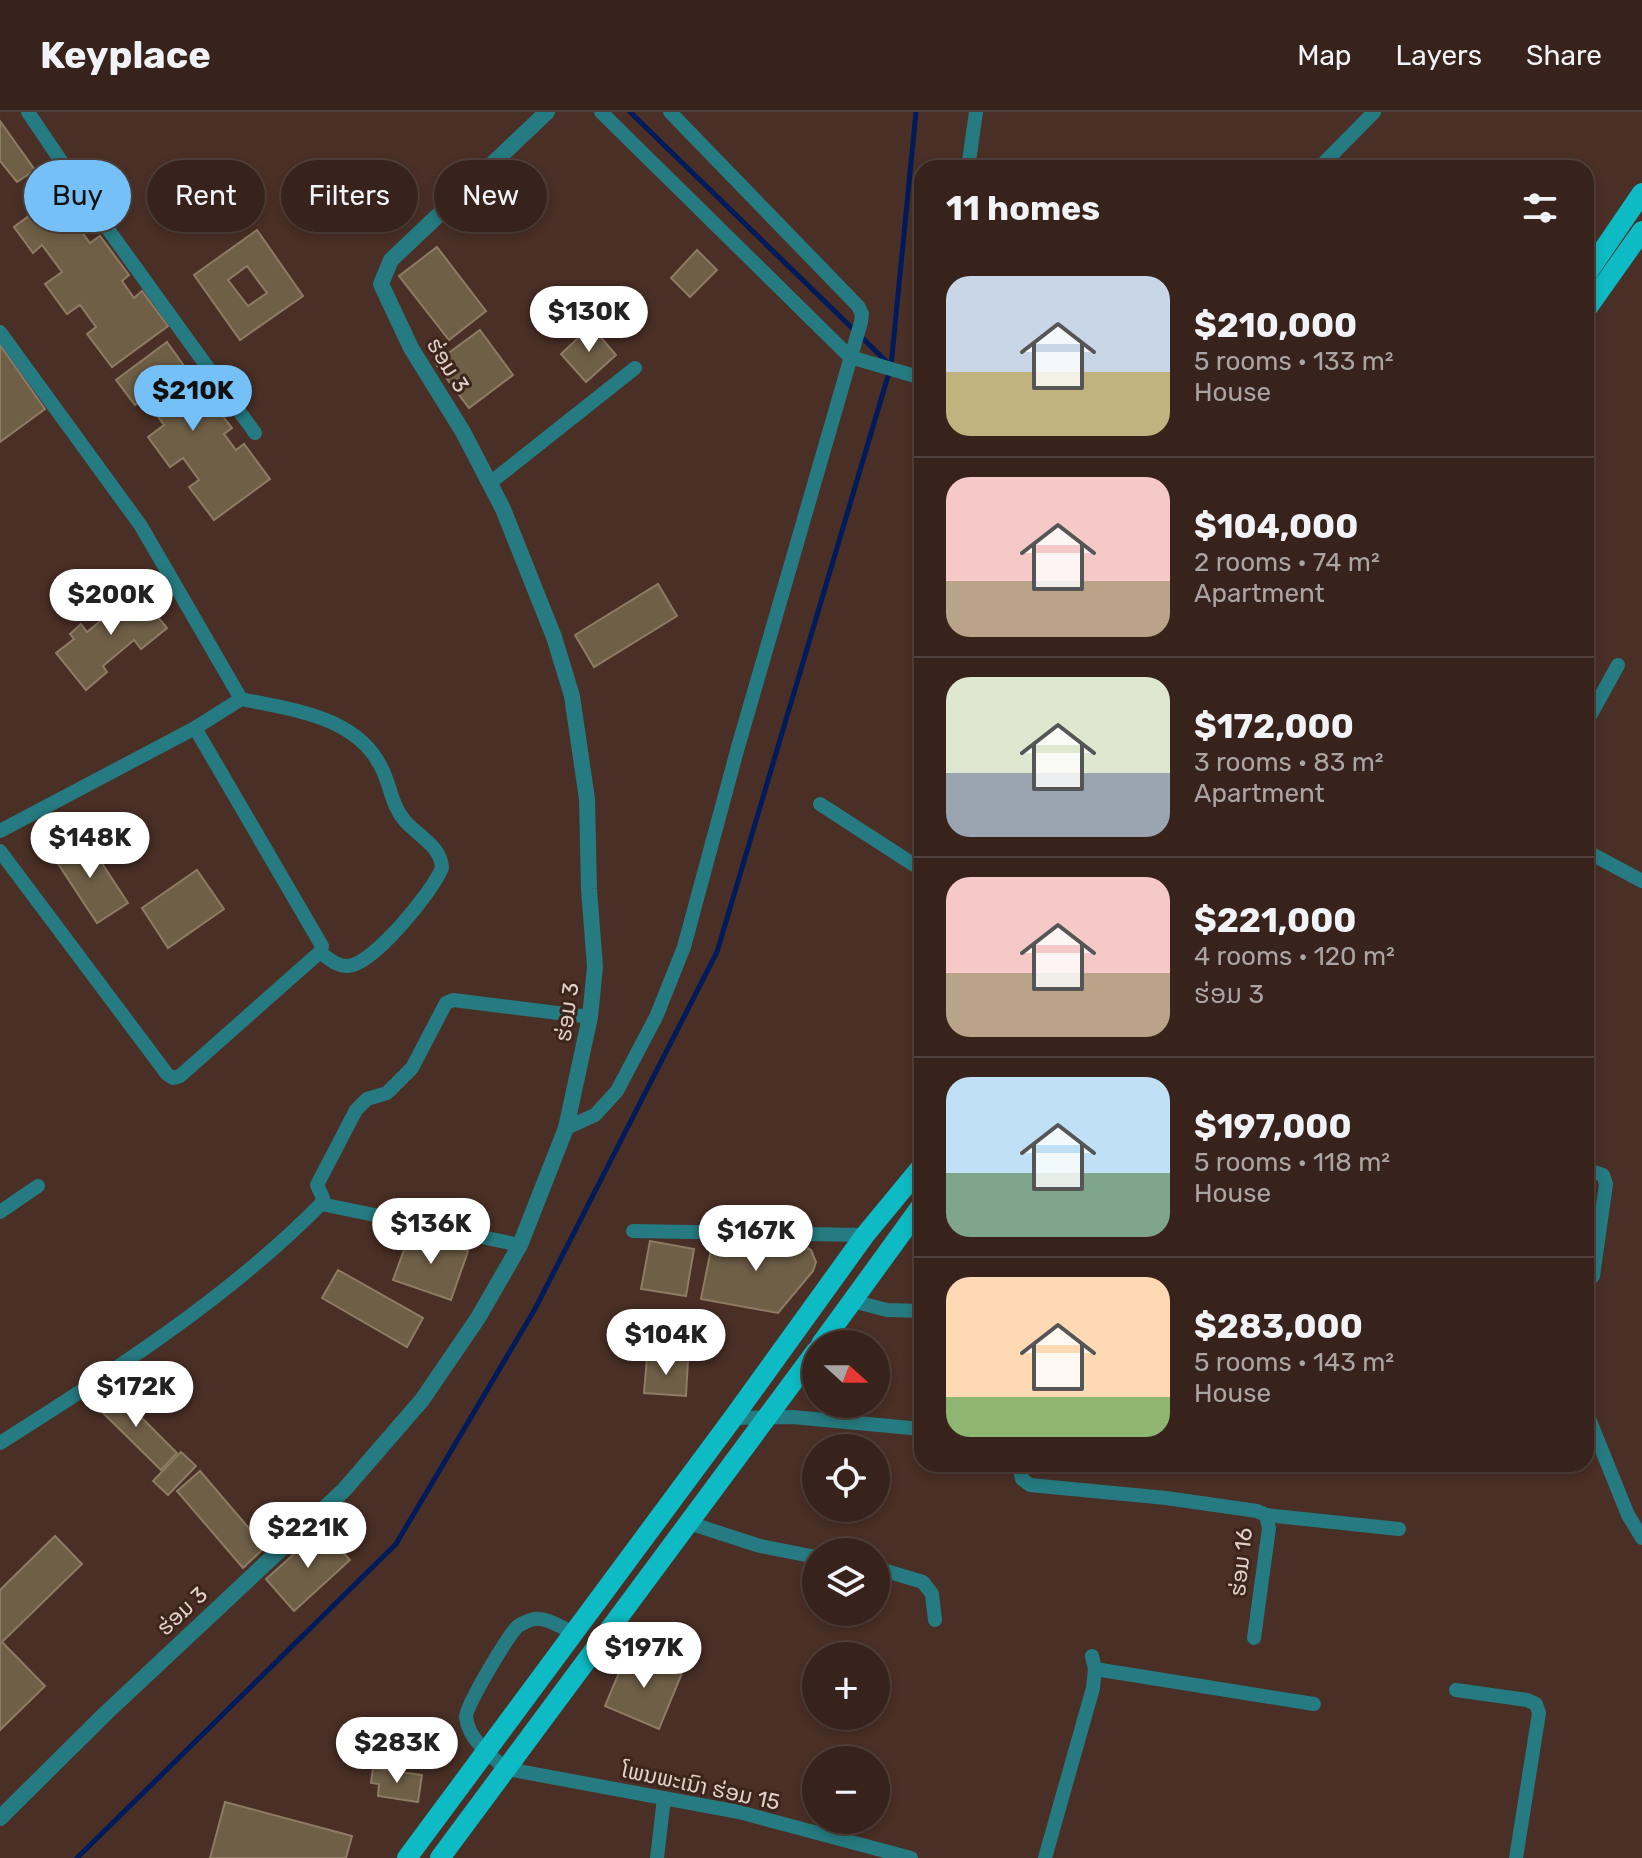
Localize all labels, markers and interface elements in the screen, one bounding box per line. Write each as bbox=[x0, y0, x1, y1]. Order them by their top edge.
text: Keyplace bbox=[40, 32, 211, 78]
text: Map bbox=[1297, 39, 1352, 72]
text: Layers bbox=[1396, 39, 1482, 72]
text: Share bbox=[1526, 39, 1602, 72]
chip: Buy bbox=[24, 160, 131, 232]
chip: Rent bbox=[147, 160, 265, 232]
chip: Filters bbox=[281, 160, 418, 232]
chip: New bbox=[434, 160, 547, 232]
icon: filters bbox=[1518, 186, 1562, 230]
text: 11 homes bbox=[946, 188, 1100, 229]
pin: $130K bbox=[533, 286, 645, 354]
text: $130K bbox=[548, 296, 630, 327]
text: $210,000 bbox=[1194, 305, 1357, 346]
icon: home bbox=[1010, 308, 1106, 404]
street label: ຮ່ອມ 3 bbox=[421, 333, 475, 397]
text: 5 rooms · 133 m² bbox=[1194, 346, 1394, 377]
pin: $210K bbox=[137, 365, 249, 433]
text: $210K bbox=[152, 375, 234, 406]
text: House bbox=[1194, 377, 1271, 408]
text: $104,000 bbox=[1194, 506, 1358, 547]
icon: home bbox=[1010, 509, 1106, 605]
text: 2 rooms · 74 m² bbox=[1194, 547, 1380, 578]
pin: $200K bbox=[55, 569, 167, 637]
text: Apartment bbox=[1194, 578, 1325, 609]
text: $200K bbox=[68, 579, 154, 610]
text: $172,000 bbox=[1194, 706, 1354, 747]
icon: home bbox=[1010, 709, 1106, 805]
text: 3 rooms · 83 m² bbox=[1194, 747, 1384, 778]
text: Apartment bbox=[1194, 778, 1325, 809]
pin: $148K bbox=[34, 812, 146, 880]
text: $148K bbox=[49, 822, 131, 853]
text: $221,000 bbox=[1194, 900, 1356, 941]
icon: home bbox=[1010, 909, 1106, 1005]
text: 4 rooms · 120 m² bbox=[1194, 941, 1395, 972]
text: ຮ່ອມ 3 bbox=[1194, 979, 1264, 1010]
street label: ຮ່ອມ 3 bbox=[550, 981, 584, 1043]
text: $197,000 bbox=[1194, 1106, 1352, 1147]
icon: home bbox=[1010, 1109, 1106, 1205]
text: 5 rooms · 118 m² bbox=[1194, 1147, 1390, 1178]
text: House bbox=[1194, 1178, 1271, 1209]
pin: $136K bbox=[375, 1198, 487, 1266]
pin: $167K bbox=[700, 1205, 812, 1273]
text: $136K bbox=[390, 1208, 472, 1239]
text: $167K bbox=[717, 1215, 795, 1246]
text: $283,000 bbox=[1194, 1306, 1363, 1347]
pin: $104K bbox=[610, 1309, 722, 1377]
icon: home bbox=[1010, 1309, 1106, 1405]
text: $104K bbox=[625, 1319, 707, 1350]
north arrow bbox=[802, 1330, 890, 1418]
map controls bbox=[802, 1330, 890, 1834]
text: 5 rooms · 143 m² bbox=[1194, 1347, 1394, 1378]
pin: $172K bbox=[80, 1361, 192, 1429]
text: $172K bbox=[96, 1371, 176, 1402]
text: House bbox=[1194, 1378, 1271, 1409]
button: locate bbox=[802, 1434, 890, 1522]
pin: $221K bbox=[252, 1502, 364, 1570]
text: $221K bbox=[267, 1512, 349, 1543]
street label: ຮ່ອມ 16 bbox=[1224, 1526, 1258, 1598]
button: layers bbox=[802, 1538, 890, 1626]
street label: ຮ່ອມ 3 bbox=[151, 1581, 213, 1641]
pin: $197K bbox=[588, 1622, 700, 1690]
text: $197K bbox=[604, 1632, 684, 1663]
button: + bbox=[802, 1642, 890, 1730]
pin: $283K bbox=[341, 1717, 453, 1785]
text: $283K bbox=[354, 1727, 440, 1758]
button: − bbox=[802, 1746, 890, 1834]
street label: ໂພນພະເນົາ ຮ່ອມ 15 bbox=[619, 1756, 782, 1816]

